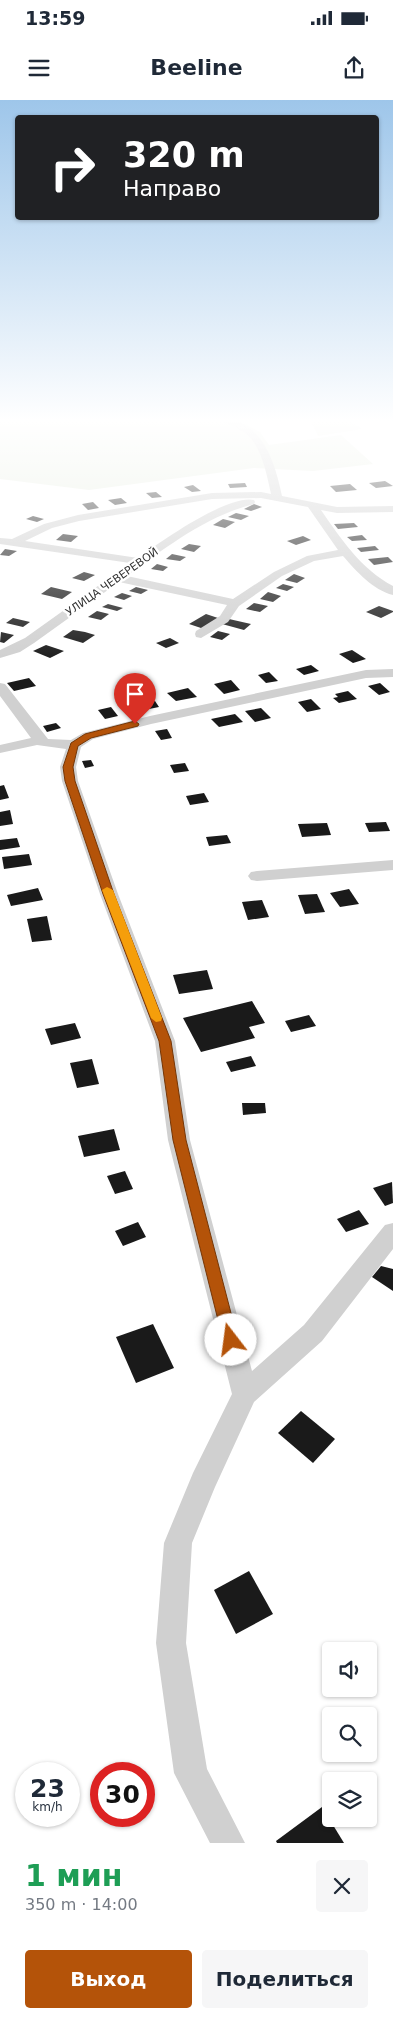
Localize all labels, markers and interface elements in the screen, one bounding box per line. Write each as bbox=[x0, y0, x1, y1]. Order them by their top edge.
text: 13:59 bbox=[25, 7, 85, 29]
icon: menu bbox=[25, 54, 53, 82]
icon: share bbox=[340, 54, 368, 82]
text: Beeline bbox=[150, 55, 243, 80]
icon: right bbox=[40, 135, 105, 200]
text: 320 m bbox=[123, 135, 245, 175]
text: Направо bbox=[123, 176, 221, 201]
street label: УЛИЦА ЧЕВЕРЕВОЙ bbox=[63, 545, 161, 619]
pin bbox=[114, 673, 156, 724]
icon: arrive bbox=[121, 680, 149, 708]
position arrow bbox=[204, 1313, 256, 1365]
map controls bbox=[322, 1642, 377, 1827]
button: sound bbox=[322, 1642, 377, 1697]
button: search bbox=[322, 1707, 377, 1762]
speed limit sign: 30 bbox=[90, 1762, 155, 1827]
button: layers bbox=[322, 1772, 377, 1827]
text: 23 bbox=[30, 1774, 65, 1803]
text: km/h bbox=[32, 1800, 63, 1814]
text: 1 мин bbox=[25, 1858, 123, 1893]
button: close bbox=[316, 1860, 368, 1912]
text: 350 m · 14:00 bbox=[25, 1895, 138, 1914]
button: Выход bbox=[25, 1950, 192, 2008]
button: Поделиться bbox=[202, 1950, 368, 2008]

